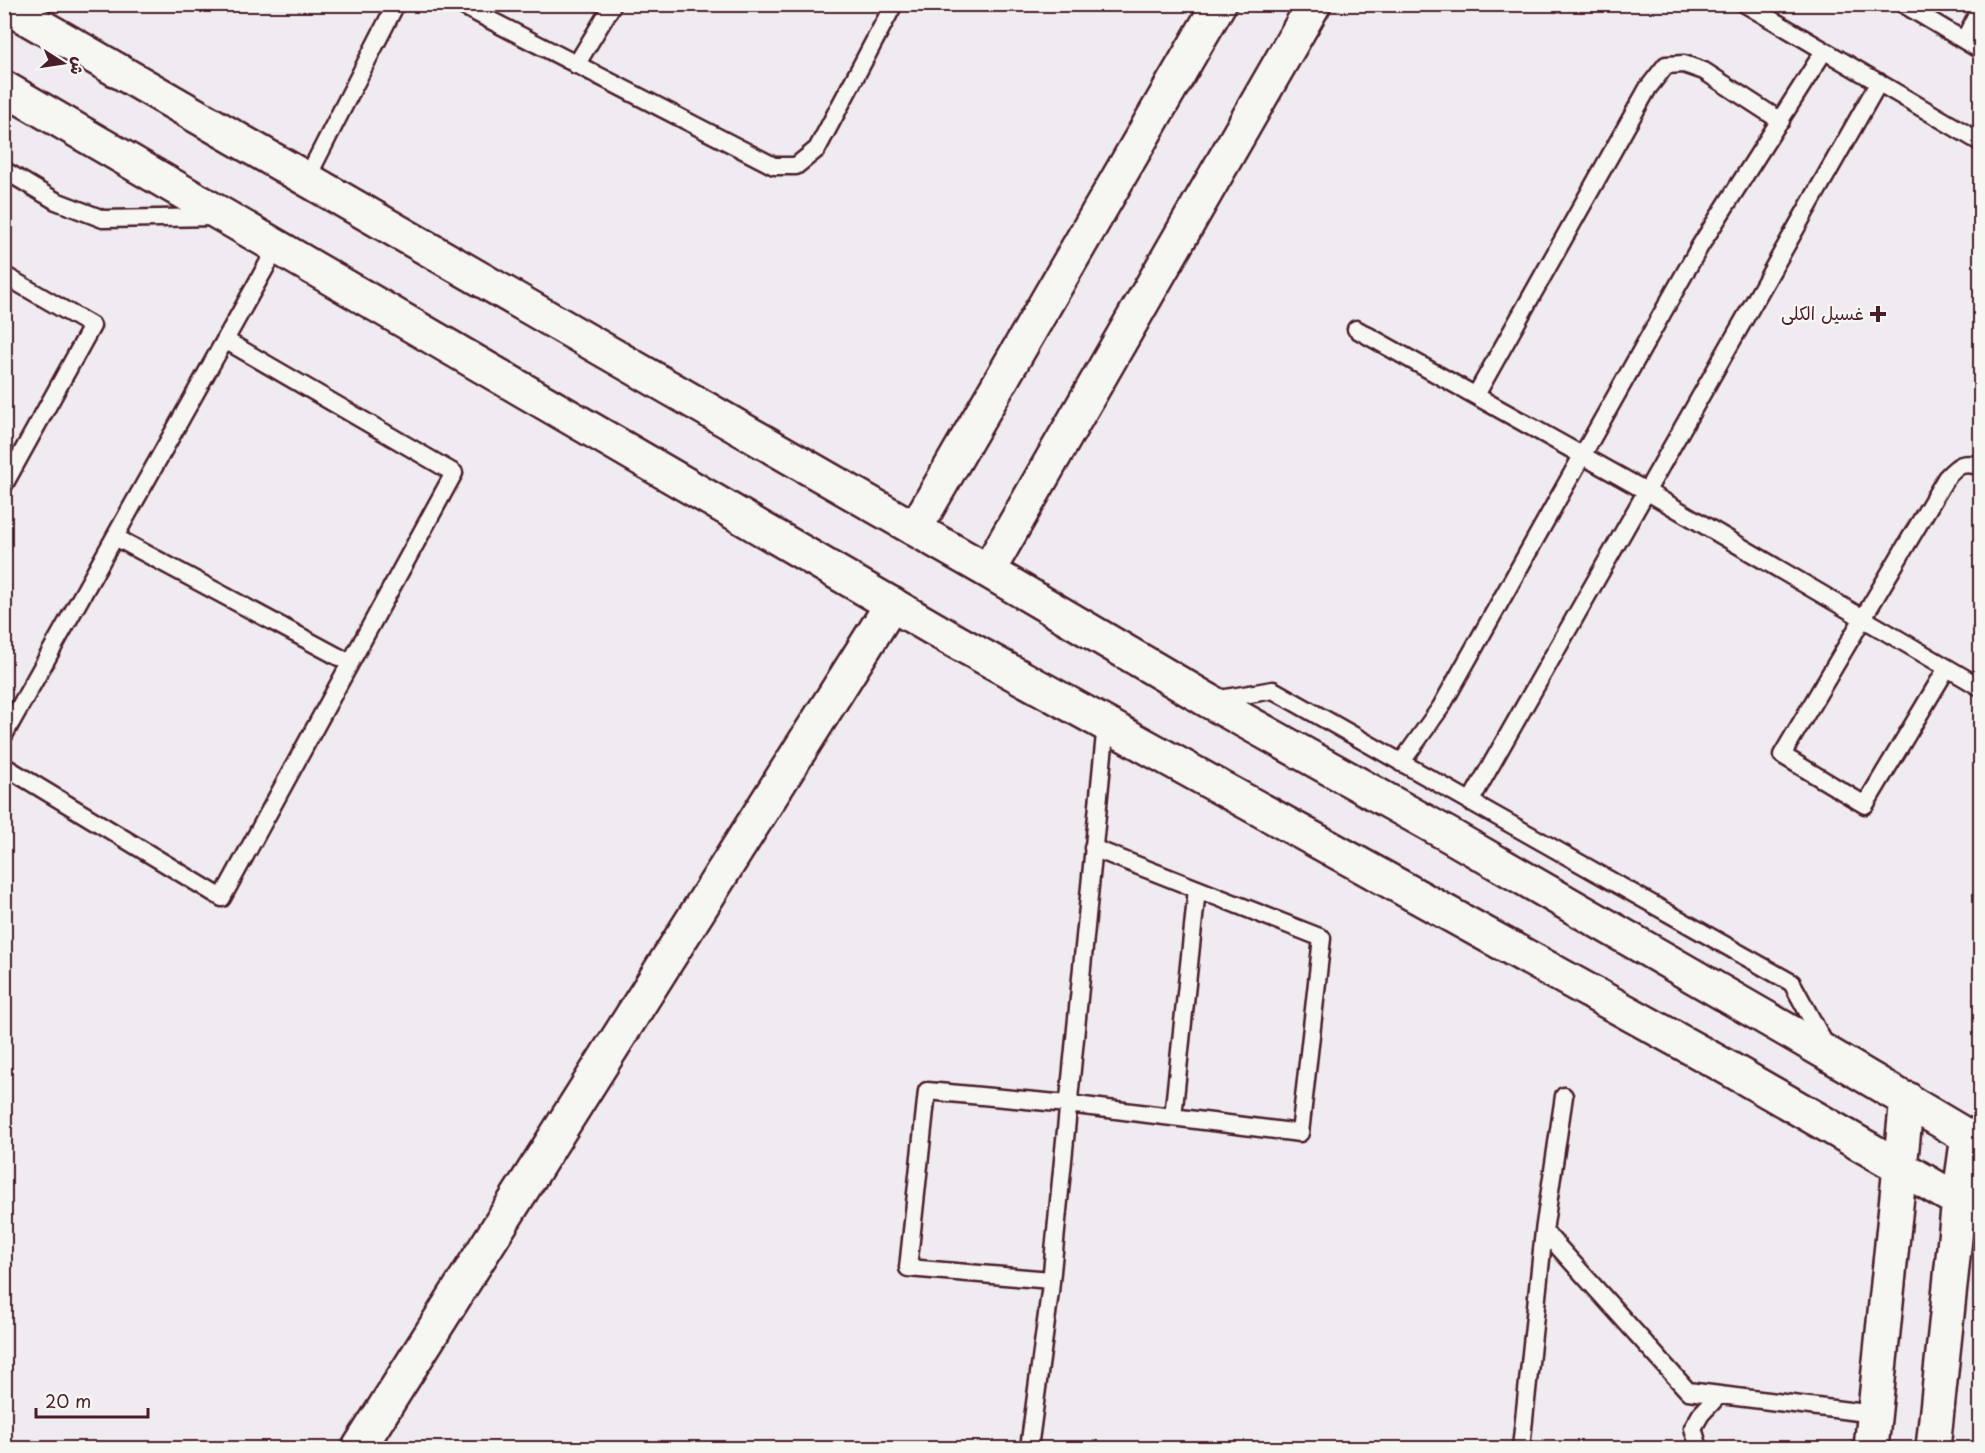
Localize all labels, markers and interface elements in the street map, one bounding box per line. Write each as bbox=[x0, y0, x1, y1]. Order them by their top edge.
north arrow bbox=[33, 33, 93, 93]
text: ش bbox=[65, 55, 92, 77]
place label: غسيل الكلى bbox=[1781, 299, 1864, 326]
marker: غسيل الكلى bbox=[1869, 305, 1887, 323]
scale bar bbox=[36, 1381, 148, 1419]
text: 20 m bbox=[45, 1387, 91, 1414]

